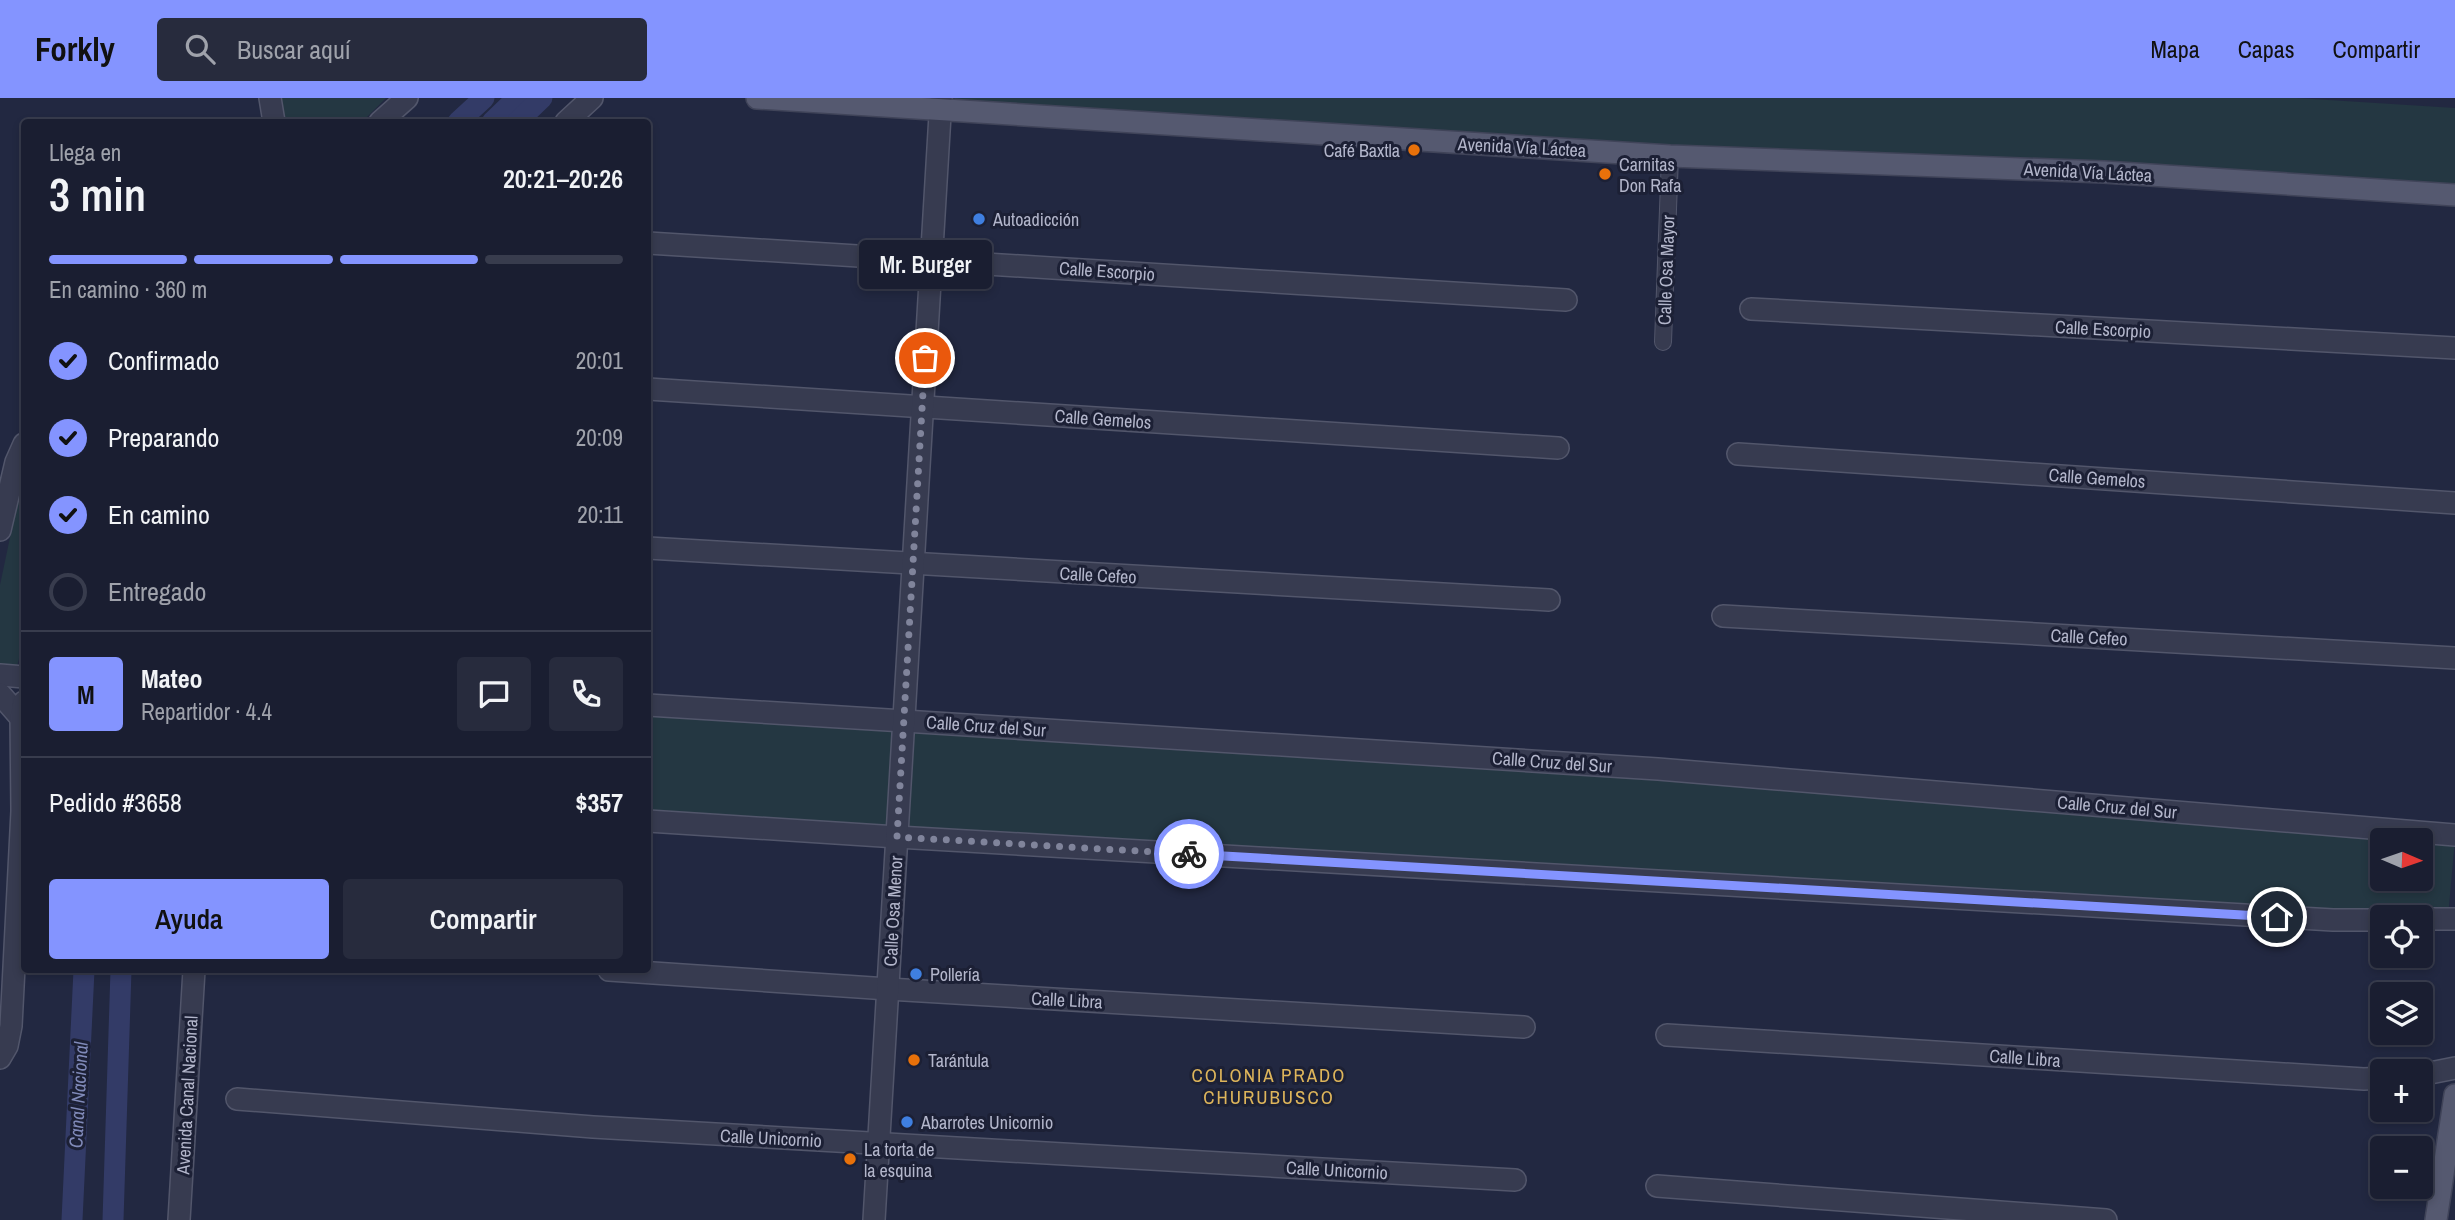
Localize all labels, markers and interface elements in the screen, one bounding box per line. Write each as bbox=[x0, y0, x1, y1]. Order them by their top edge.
search box bbox=[157, 18, 647, 81]
text: Forkly bbox=[35, 27, 115, 71]
icon: search bbox=[181, 30, 219, 68]
text: Buscar aquí bbox=[237, 32, 351, 67]
text: Mapa bbox=[2150, 33, 2200, 65]
text: Capas bbox=[2238, 33, 2295, 65]
text: Compartir bbox=[2333, 33, 2420, 65]
street label: Avenida Vía Láctea bbox=[1456, 131, 1587, 163]
text: Llega en bbox=[49, 137, 121, 168]
place label: Café Baxtla bbox=[1324, 138, 1400, 163]
marker: Café Baxtla bbox=[1406, 142, 1422, 158]
place label: Carnitas Don Rafa bbox=[1619, 152, 1681, 198]
street label: Avenida Vía Láctea bbox=[2022, 156, 2153, 188]
text: 20:21–20:26 bbox=[503, 161, 623, 196]
text: 3 min bbox=[49, 163, 146, 225]
marker: Carnitas Don Rafa bbox=[1597, 166, 1613, 182]
place label: Autoadicción bbox=[992, 207, 1079, 232]
marker: Autoadicción bbox=[971, 211, 987, 227]
street label: Calle Osa Mayor bbox=[1652, 215, 1680, 325]
callout: Mr. Burger bbox=[858, 239, 992, 288]
text: Mr. Burger bbox=[879, 249, 972, 280]
street label: Calle Escorpio bbox=[1058, 255, 1156, 287]
text: En camino · 360 m bbox=[49, 274, 207, 305]
street label: Calle Escorpio bbox=[2054, 314, 2152, 344]
pin bbox=[895, 328, 955, 388]
icon: bag bbox=[906, 339, 944, 377]
icon: check bbox=[49, 342, 87, 380]
text: Confirmado bbox=[108, 343, 219, 378]
text: 20:01 bbox=[576, 345, 623, 376]
street label: Calle Gemelos bbox=[1054, 403, 1152, 435]
icon: check bbox=[49, 419, 87, 457]
text: Preparando bbox=[108, 420, 219, 455]
text: 20:09 bbox=[576, 422, 623, 453]
street label: Calle Gemelos bbox=[2048, 462, 2146, 494]
icon: check bbox=[49, 496, 87, 534]
text: En camino bbox=[108, 497, 210, 532]
text: 20:11 bbox=[577, 499, 623, 530]
street label: Calle Cefeo bbox=[1059, 560, 1137, 590]
text: Entregado bbox=[108, 574, 206, 609]
street label: Calle Cefeo bbox=[2050, 622, 2128, 652]
button: chat bbox=[457, 657, 531, 731]
button: phone bbox=[549, 657, 623, 731]
text: Mateo bbox=[141, 661, 203, 696]
text: M bbox=[77, 677, 95, 712]
text: Repartidor · 4.4 bbox=[141, 696, 272, 727]
street label: Calle Cruz del Sur bbox=[925, 709, 1047, 743]
street label: Calle Cruz del Sur bbox=[1491, 745, 1613, 779]
text: Pedido #3658 bbox=[49, 785, 182, 820]
text: $357 bbox=[576, 785, 623, 820]
street label: Calle Cruz del Sur bbox=[2056, 789, 2178, 825]
courier bbox=[1154, 819, 1224, 889]
north arrow bbox=[2370, 828, 2432, 891]
map controls bbox=[2370, 828, 2433, 1199]
icon: bike bbox=[1170, 835, 1208, 873]
street label: Calle Osa Menor bbox=[878, 855, 908, 967]
button: Ayuda bbox=[49, 879, 329, 959]
button: Compartir bbox=[343, 879, 623, 959]
pin bbox=[2247, 887, 2307, 947]
icon: home bbox=[2258, 898, 2296, 936]
button: locate bbox=[2370, 905, 2433, 968]
place label: Pollería bbox=[930, 962, 980, 987]
marker: Pollería bbox=[908, 966, 924, 982]
button: layers bbox=[2370, 982, 2433, 1045]
street label: Calle Libra bbox=[1031, 986, 1103, 1014]
street label: Avenida Canal Nacional bbox=[170, 1015, 204, 1176]
water label: Canal Nacional bbox=[62, 1041, 94, 1149]
street label: Calle Libra bbox=[1989, 1043, 2061, 1073]
place label: Tarántula bbox=[928, 1048, 989, 1073]
marker: Tarántula bbox=[906, 1052, 922, 1068]
button: + bbox=[2370, 1059, 2433, 1122]
district label: COLONIA PRADO CHURUBUSCO bbox=[1191, 1062, 1347, 1110]
place label: Abarrotes Unicornio bbox=[920, 1110, 1053, 1135]
marker: Abarrotes Unicornio bbox=[899, 1114, 915, 1130]
street label: Calle Unicornio bbox=[720, 1123, 822, 1153]
button: − bbox=[2370, 1136, 2433, 1199]
place label: La torta de la esquina bbox=[864, 1137, 935, 1183]
marker: La torta de la esquina bbox=[842, 1151, 858, 1167]
street label: Calle Unicornio bbox=[1286, 1155, 1388, 1185]

